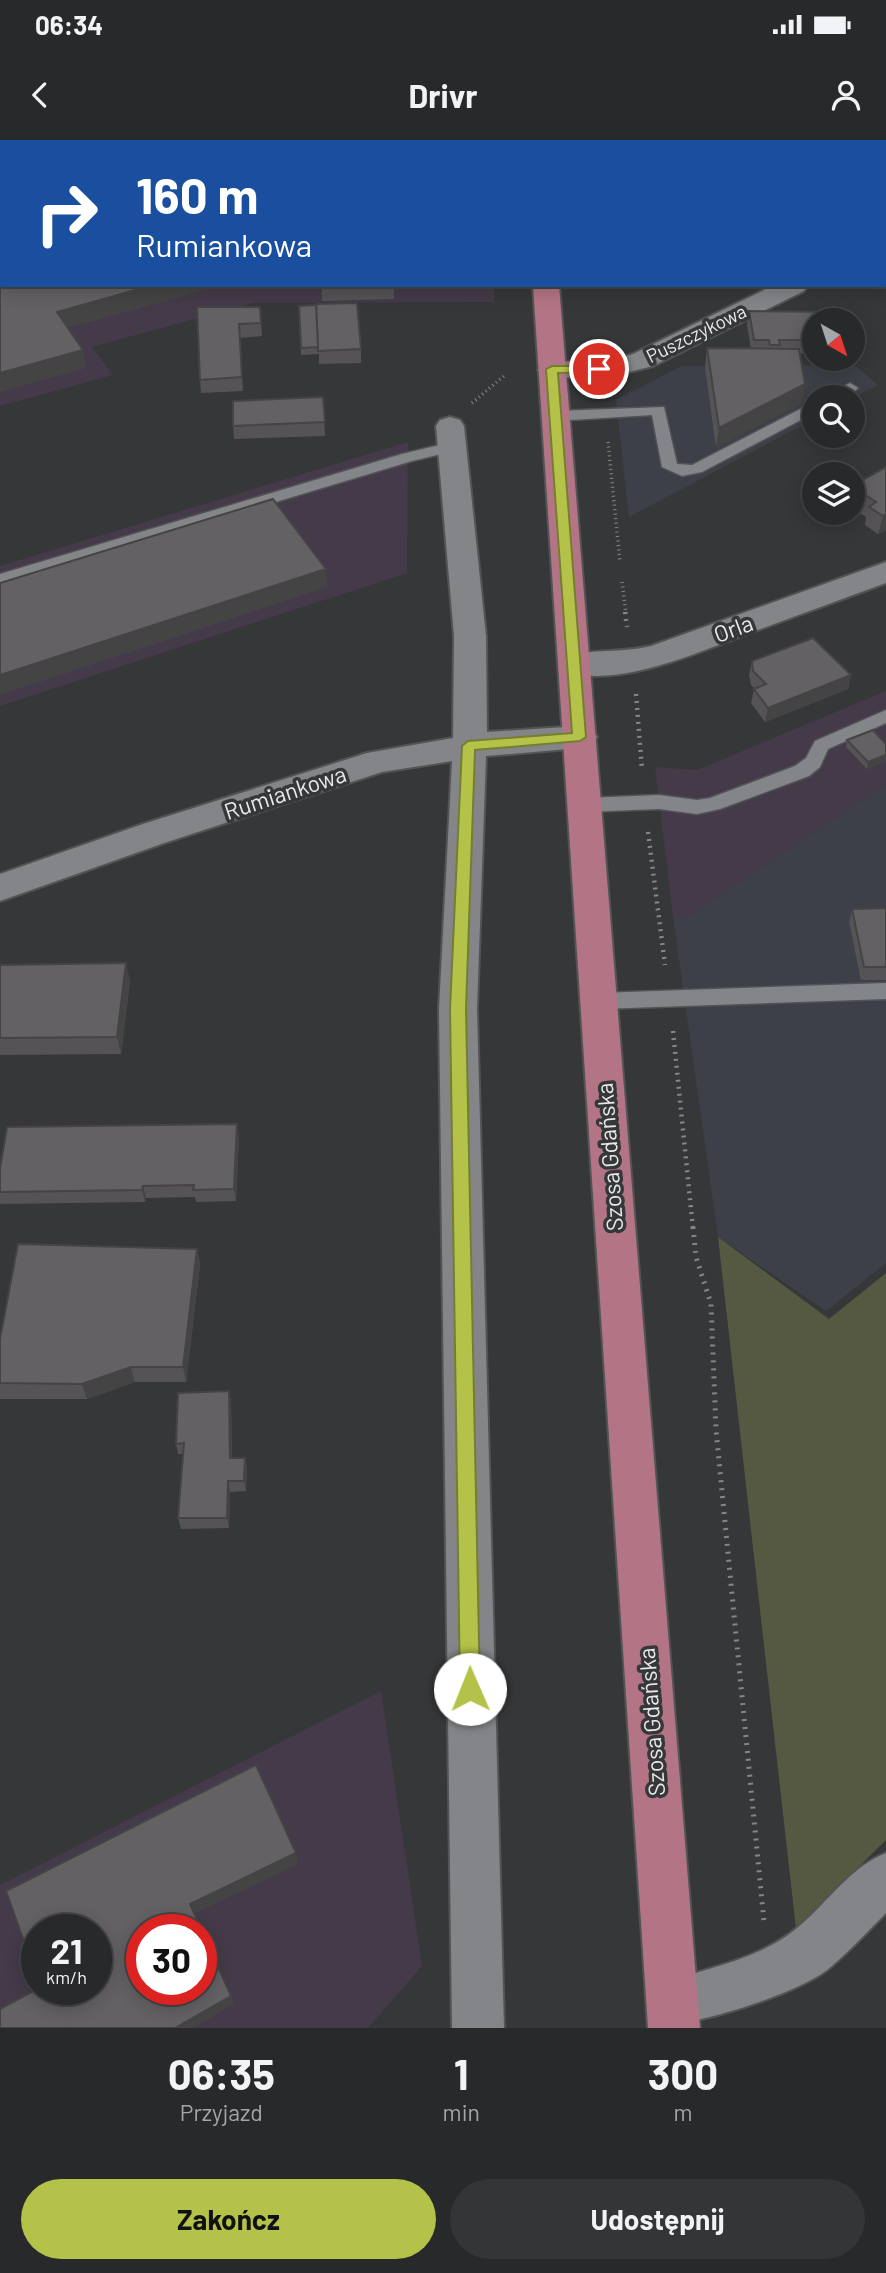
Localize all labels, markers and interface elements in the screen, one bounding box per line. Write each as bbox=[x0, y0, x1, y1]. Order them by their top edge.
text: 06:34 bbox=[35, 9, 103, 40]
icon: back bbox=[21, 76, 59, 114]
text: Drivr bbox=[408, 76, 478, 114]
icon: person bbox=[827, 76, 865, 114]
text: 160 m bbox=[136, 165, 258, 224]
icon: right bbox=[21, 168, 112, 259]
text: Rumiankowa bbox=[136, 225, 312, 263]
street label: Puszczykowa bbox=[642, 299, 750, 367]
north arrow bbox=[802, 308, 864, 371]
map controls bbox=[802, 308, 865, 525]
pin bbox=[569, 339, 629, 399]
icon: arrive bbox=[580, 350, 618, 388]
button: search bbox=[802, 385, 865, 448]
button: layers bbox=[802, 462, 865, 525]
street label: Orla bbox=[710, 608, 756, 648]
street label: Rumiankowa bbox=[220, 759, 350, 825]
street label: Szosa Gdańska bbox=[590, 1082, 628, 1232]
street label: Szosa Gdańska bbox=[632, 1647, 670, 1797]
position arrow bbox=[433, 1652, 507, 1726]
speed limit sign: 30 bbox=[126, 1914, 217, 2005]
text: 21 bbox=[51, 1929, 82, 1971]
text: km/h bbox=[46, 1966, 87, 1988]
text: 06:35 bbox=[168, 2048, 275, 2098]
text: 1 bbox=[454, 2048, 469, 2098]
text: 300 bbox=[648, 2048, 718, 2098]
text: Przyjazd bbox=[180, 2098, 263, 2126]
text: min bbox=[443, 2098, 480, 2126]
text: m bbox=[673, 2098, 692, 2126]
button: Zakończ bbox=[21, 2179, 436, 2259]
button: Udostępnij bbox=[450, 2179, 865, 2259]

